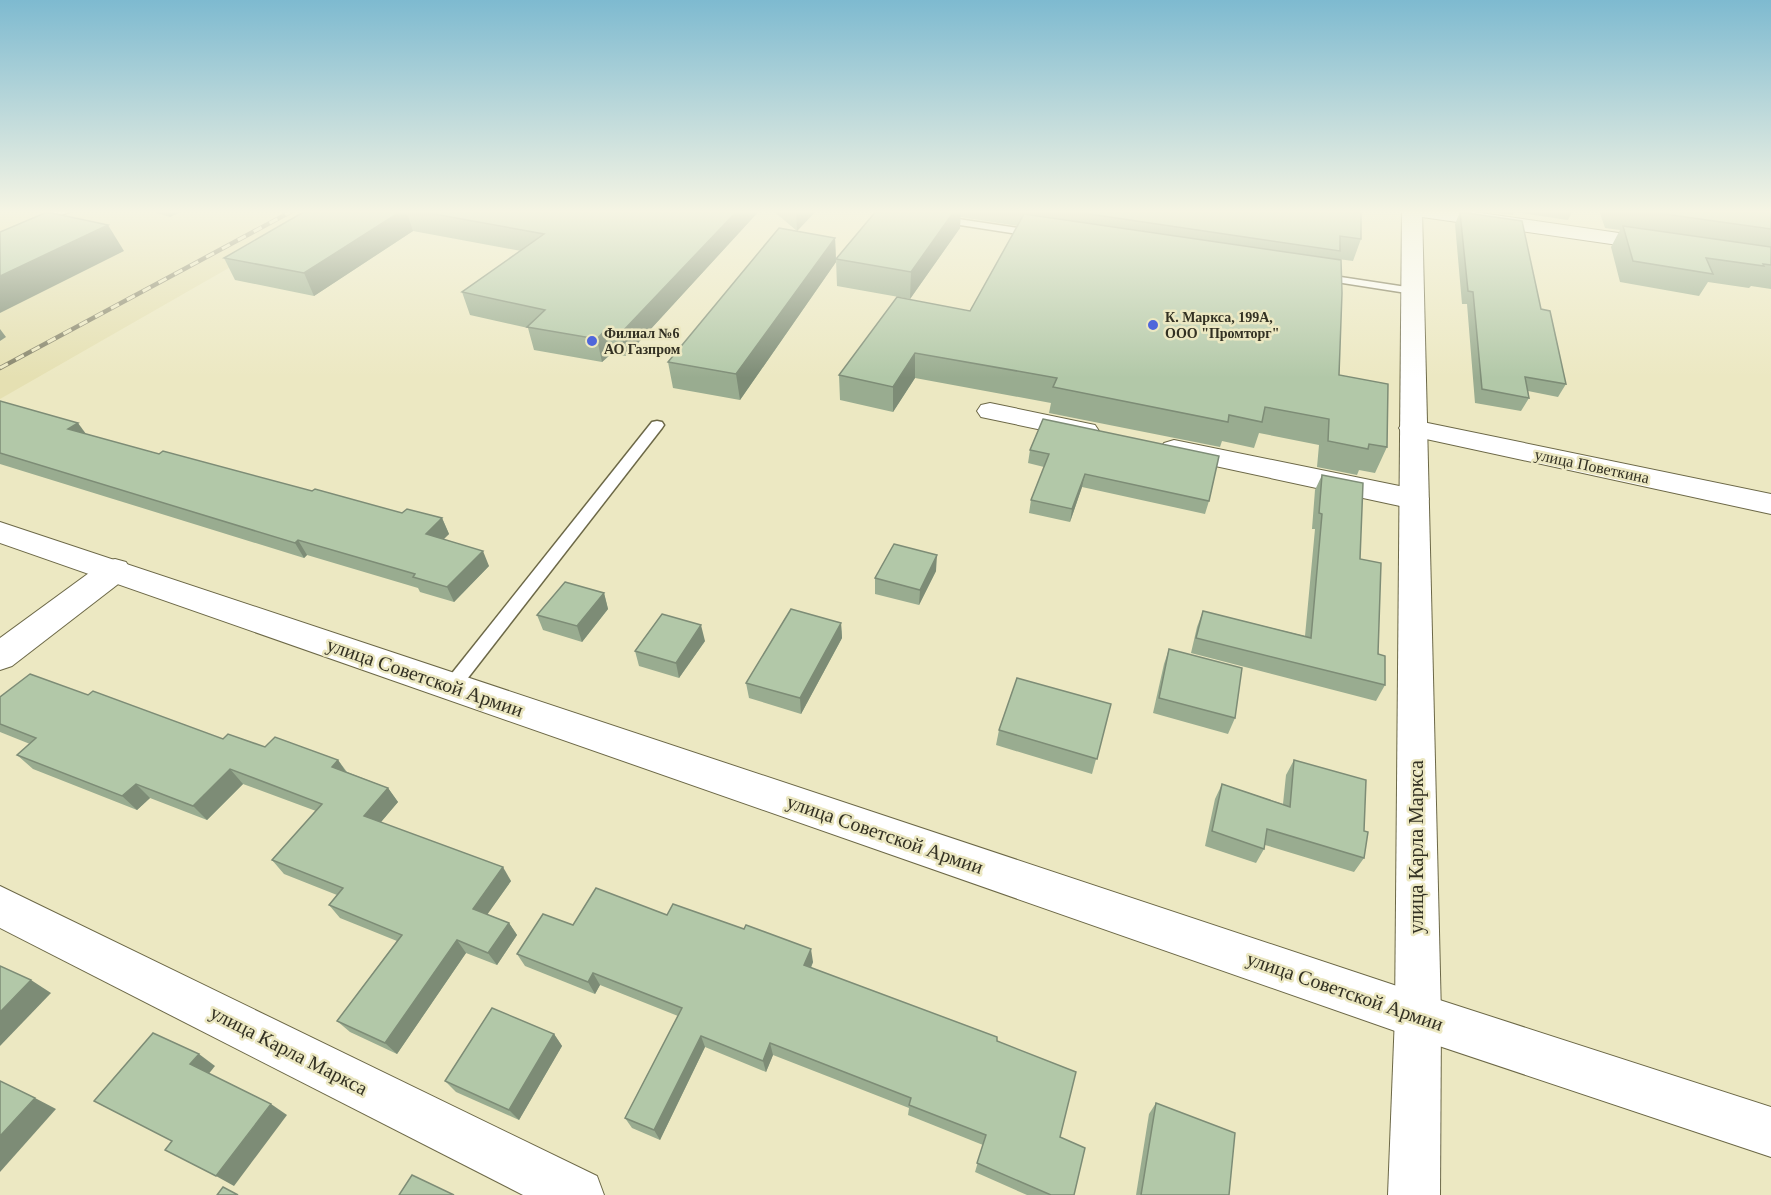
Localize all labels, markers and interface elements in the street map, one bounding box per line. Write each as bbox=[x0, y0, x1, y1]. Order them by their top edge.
place label: К. Маркса, 199А, ООО "Промторг" bbox=[1165, 310, 1280, 341]
marker: К. Маркса, 199А, ООО "Промторг" bbox=[1146, 318, 1160, 332]
place label: Филиал №6 АО Газпром bbox=[604, 326, 681, 357]
marker: Филиал №6 АО Газпром bbox=[585, 334, 599, 348]
street label: улица Поветкина bbox=[1533, 446, 1651, 487]
street label: улица Советской Армии bbox=[324, 633, 526, 722]
street label: улица Карла Маркса bbox=[1405, 760, 1428, 934]
street label: улица Советской Армии bbox=[784, 790, 986, 879]
street label: улица Советской Армии bbox=[1244, 947, 1446, 1036]
street label: улица Карла Маркса bbox=[206, 1001, 372, 1100]

